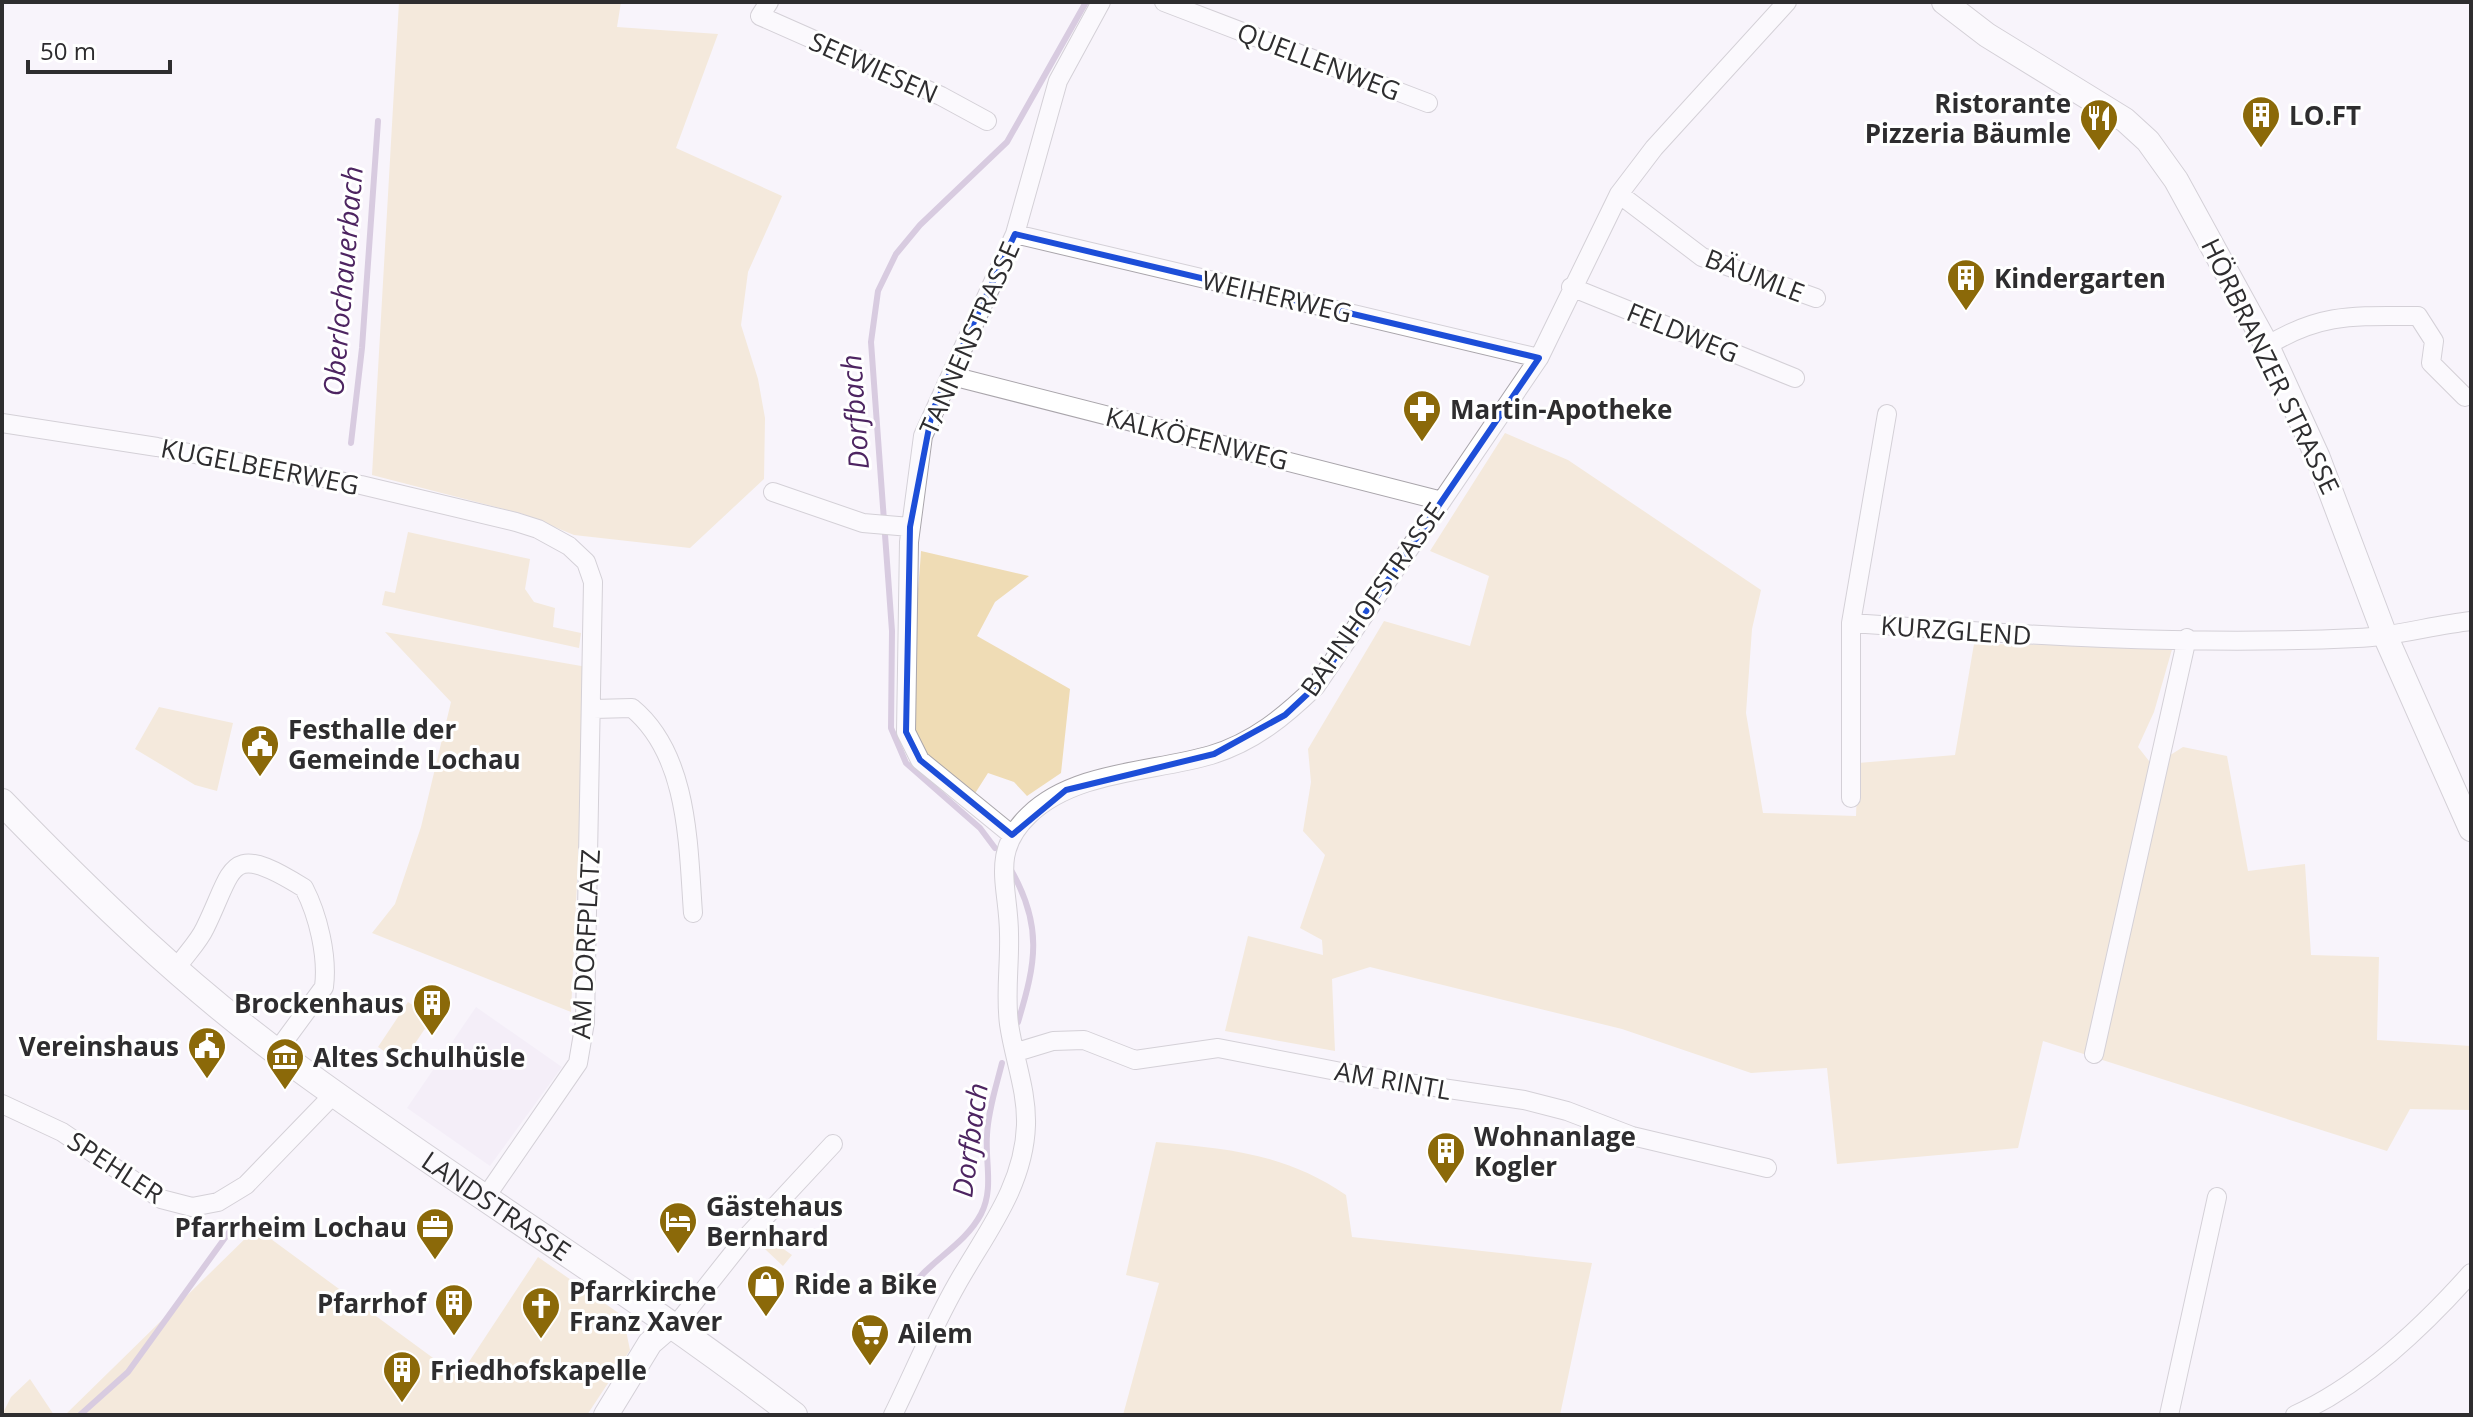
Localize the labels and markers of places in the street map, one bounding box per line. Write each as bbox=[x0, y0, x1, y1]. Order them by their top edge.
place label: Ristorante Pizzeria Bäumle bbox=[1865, 85, 2071, 151]
building icon: LO.FT bbox=[2240, 94, 2282, 149]
restaurant icon: Ristorante Pizzeria Bäumle bbox=[2078, 97, 2120, 152]
place label: LO.FT bbox=[2289, 97, 2361, 133]
building icon: Kindergarten bbox=[1945, 257, 1987, 312]
place label: Kindergarten bbox=[1994, 260, 2166, 296]
pharmacy icon: Martin-Apotheke bbox=[1401, 388, 1443, 443]
place label: Martin-Apotheke bbox=[1450, 391, 1672, 427]
place label: Festhalle der Gemeinde Lochau bbox=[288, 711, 521, 777]
public building icon: Festhalle der Gemeinde Lochau bbox=[239, 723, 281, 778]
building icon: Brockenhaus bbox=[411, 982, 453, 1037]
place label: Brockenhaus bbox=[234, 985, 404, 1021]
public building icon: Vereinshaus bbox=[186, 1025, 228, 1080]
place label: Vereinshaus bbox=[19, 1028, 179, 1064]
museum icon: Altes Schulhüsle bbox=[264, 1036, 306, 1091]
place label: Altes Schulhüsle bbox=[313, 1039, 525, 1075]
place label: Wohnanlage Kogler bbox=[1474, 1118, 1636, 1184]
building icon: Wohnanlage Kogler bbox=[1425, 1130, 1467, 1185]
place label: Gästehaus Bernhard bbox=[706, 1188, 843, 1254]
hotel icon: Gästehaus Bernhard bbox=[657, 1200, 699, 1255]
office icon: Pfarrheim Lochau bbox=[414, 1206, 456, 1261]
place label: Pfarrheim Lochau bbox=[175, 1209, 407, 1245]
shop icon: Ride a Bike bbox=[745, 1263, 787, 1318]
place label: Ride a Bike bbox=[794, 1266, 937, 1302]
place label: Pfarrkirche Franz Xaver bbox=[569, 1273, 723, 1339]
building icon: Pfarrhof bbox=[433, 1282, 475, 1337]
place label: Pfarrhof bbox=[317, 1285, 428, 1321]
church icon: Pfarrkirche Franz Xaver bbox=[520, 1285, 562, 1340]
supermarket icon: Ailem bbox=[849, 1312, 891, 1367]
place label: Ailem bbox=[898, 1315, 973, 1351]
building icon: Friedhofskapelle bbox=[381, 1349, 423, 1404]
place label: Friedhofskapelle bbox=[430, 1352, 647, 1388]

